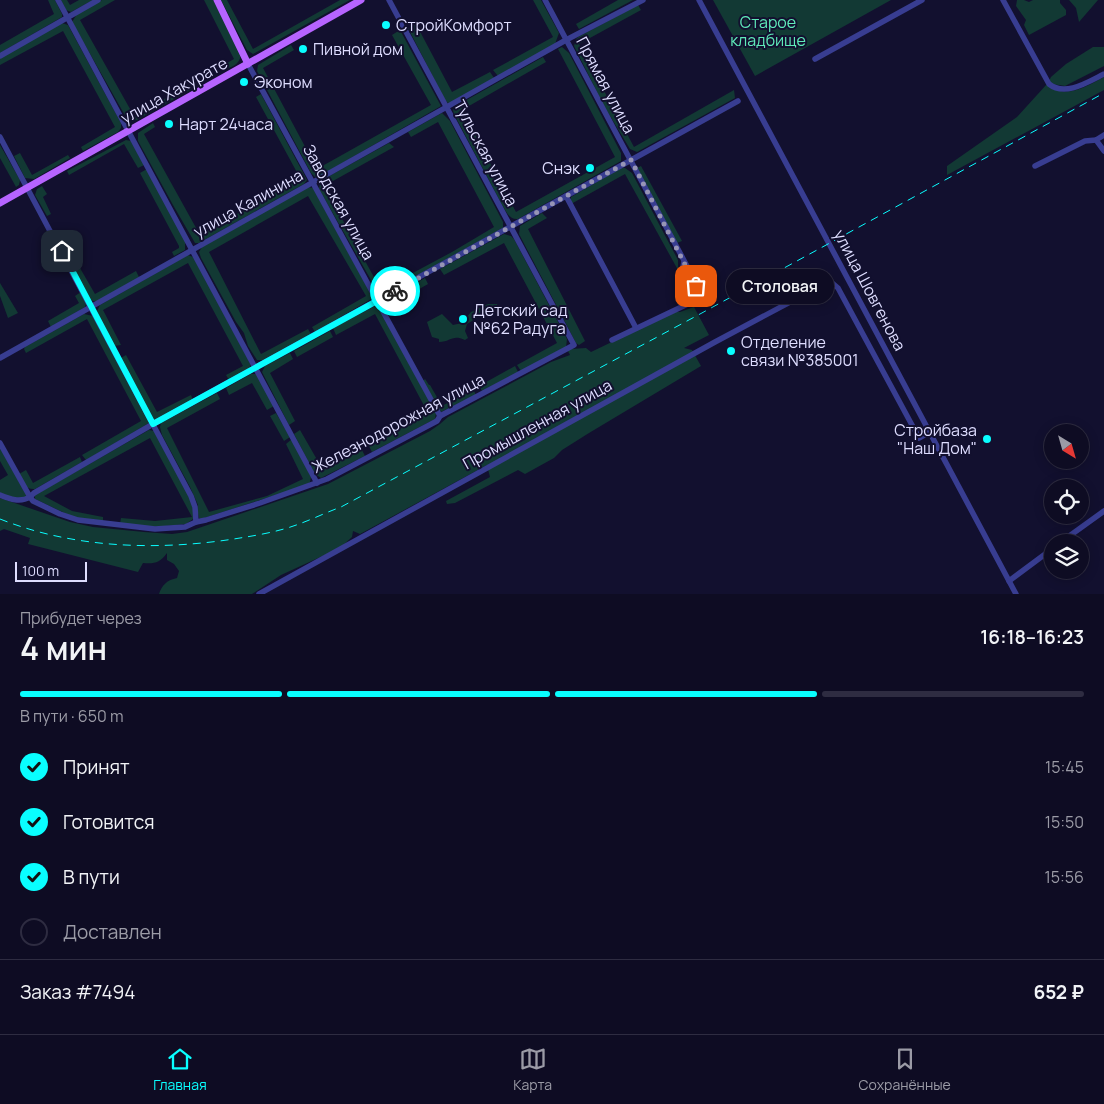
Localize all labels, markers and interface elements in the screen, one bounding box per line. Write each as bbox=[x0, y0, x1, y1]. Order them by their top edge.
park label: Старое кладбище bbox=[730, 11, 806, 51]
place label: СтройКомфорт bbox=[396, 14, 512, 36]
marker: СтройКомфорт bbox=[380, 19, 392, 31]
street label: Прямая улица bbox=[571, 33, 641, 137]
place label: Пивной дом bbox=[313, 38, 403, 60]
marker: Пивной дом bbox=[297, 43, 309, 55]
street label: улица Хакурате bbox=[117, 51, 231, 129]
place label: Эконом bbox=[254, 71, 312, 93]
marker: Эконом bbox=[238, 76, 250, 88]
street label: Тульская улица bbox=[449, 96, 523, 210]
place label: Нарт 24часа bbox=[179, 113, 273, 135]
marker: Нарт 24часа bbox=[163, 118, 175, 130]
street label: Заводская улица bbox=[298, 140, 380, 264]
place label: Снэк bbox=[542, 157, 581, 179]
marker: Снэк bbox=[584, 162, 596, 174]
street label: улица Калинина bbox=[189, 164, 307, 242]
street label: улица Шовгенова bbox=[829, 226, 911, 354]
pin bbox=[41, 230, 83, 272]
icon: home bbox=[48, 237, 76, 265]
pin bbox=[675, 265, 717, 307]
courier bbox=[370, 266, 420, 316]
callout: Столовая bbox=[726, 268, 834, 304]
icon: bag bbox=[682, 272, 710, 300]
text: Столовая bbox=[742, 275, 818, 297]
icon: bike bbox=[381, 277, 409, 305]
place label: Детский сад №62 Радуга bbox=[473, 299, 568, 339]
marker: Детский сад №62 Радуга bbox=[457, 313, 469, 325]
place label: Отделение связи №385001 bbox=[741, 331, 859, 371]
marker: Отделение связи №385001 bbox=[725, 345, 737, 357]
street label: Железнодорожная улица bbox=[308, 368, 488, 478]
street label: Промышленная улица bbox=[458, 374, 616, 474]
place label: Стройбаза "Наш Дом" bbox=[894, 419, 977, 459]
north arrow bbox=[1044, 424, 1089, 469]
map controls bbox=[1044, 424, 1089, 579]
marker: Стройбаза "Наш Дом" bbox=[981, 433, 993, 445]
button: locate bbox=[1044, 479, 1089, 524]
button: layers bbox=[1044, 534, 1089, 579]
scale bar bbox=[15, 559, 88, 582]
text: 100 m bbox=[22, 561, 59, 580]
text: Прибудет через bbox=[20, 607, 142, 629]
text: 16:18–16:23 bbox=[980, 624, 1084, 650]
text: 4 мин bbox=[20, 626, 107, 670]
text: В пути · 650 m bbox=[20, 705, 123, 727]
icon: check bbox=[20, 753, 48, 781]
text: Принят bbox=[63, 754, 130, 780]
text: 15:45 bbox=[1045, 756, 1084, 778]
icon: check bbox=[20, 808, 48, 836]
text: Готовится bbox=[63, 809, 155, 835]
text: 15:50 bbox=[1045, 811, 1084, 833]
icon: check bbox=[20, 863, 48, 891]
text: В пути bbox=[63, 864, 120, 890]
text: 15:56 bbox=[1045, 866, 1084, 888]
text: Доставлен bbox=[63, 919, 162, 945]
text: Заказ #7494 bbox=[20, 979, 136, 1005]
text: 652 ₽ bbox=[1033, 979, 1084, 1005]
tab: Главная bbox=[153, 1045, 207, 1094]
tab: Карта bbox=[513, 1045, 552, 1094]
tab: Сохранённые bbox=[859, 1045, 951, 1094]

